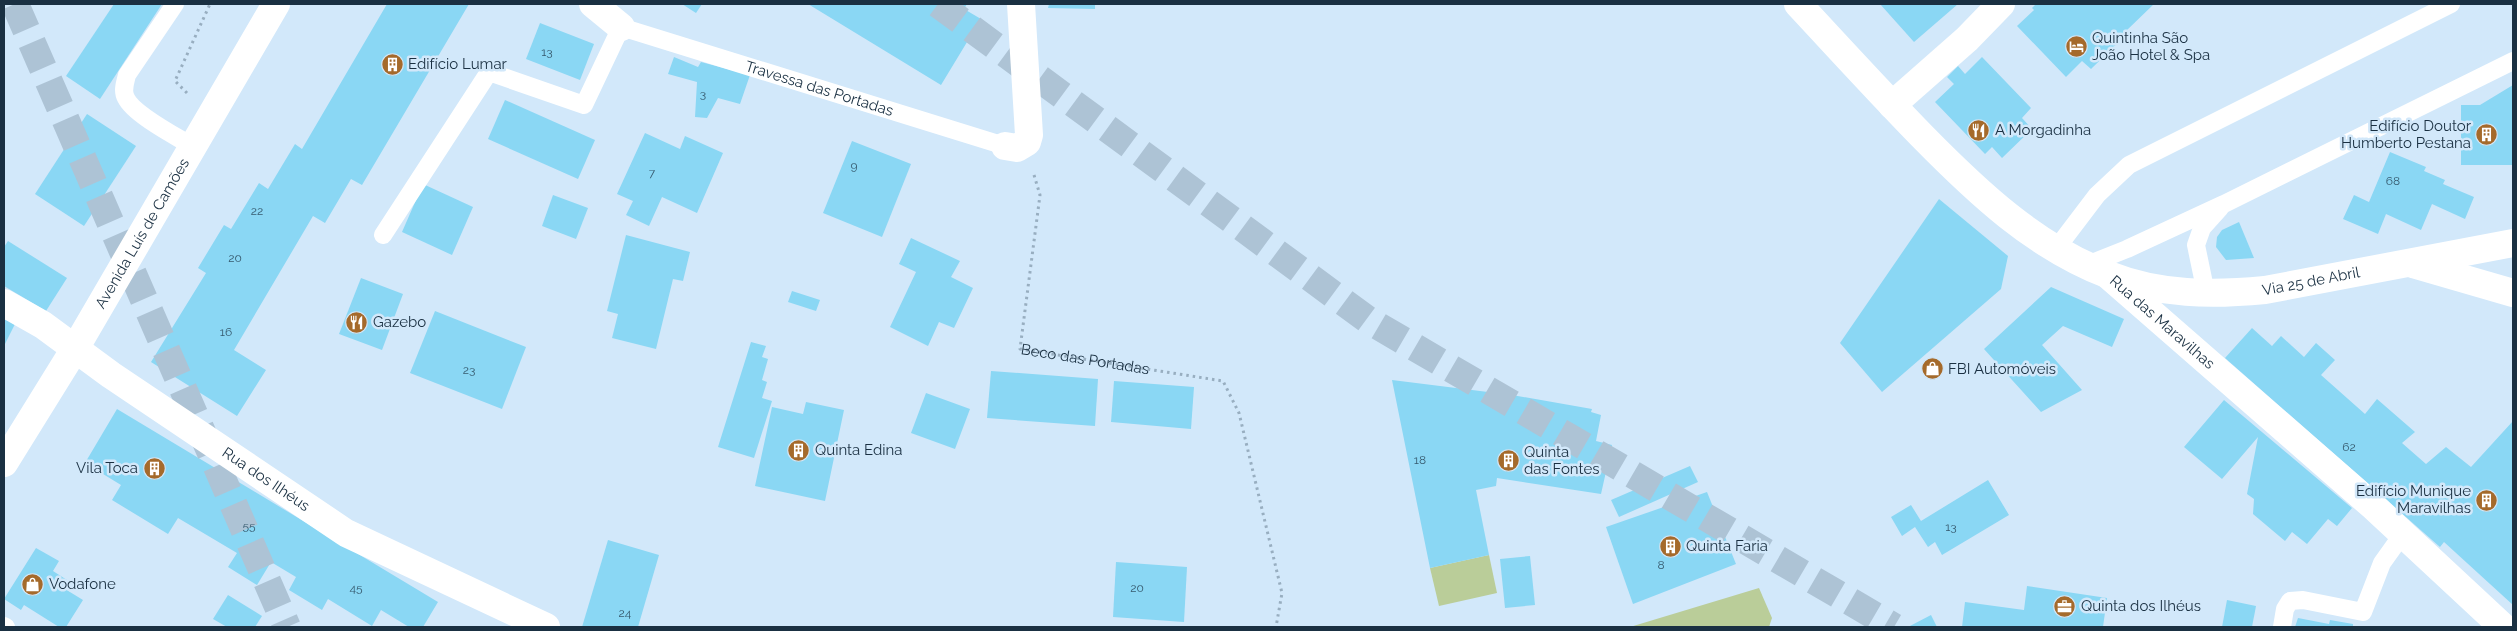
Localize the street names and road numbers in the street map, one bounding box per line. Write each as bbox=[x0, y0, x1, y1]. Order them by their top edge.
street label: Travessa das Portadas bbox=[743, 57, 896, 120]
street label: Avenida Luís de Camões bbox=[91, 155, 193, 312]
street label: Via 25 de Abril bbox=[2261, 263, 2362, 299]
street label: Rua das Maravilhas bbox=[2106, 272, 2218, 373]
street label: Beco das Portadas bbox=[1020, 340, 1151, 378]
street label: Rua dos Ilhéus bbox=[219, 443, 313, 515]

